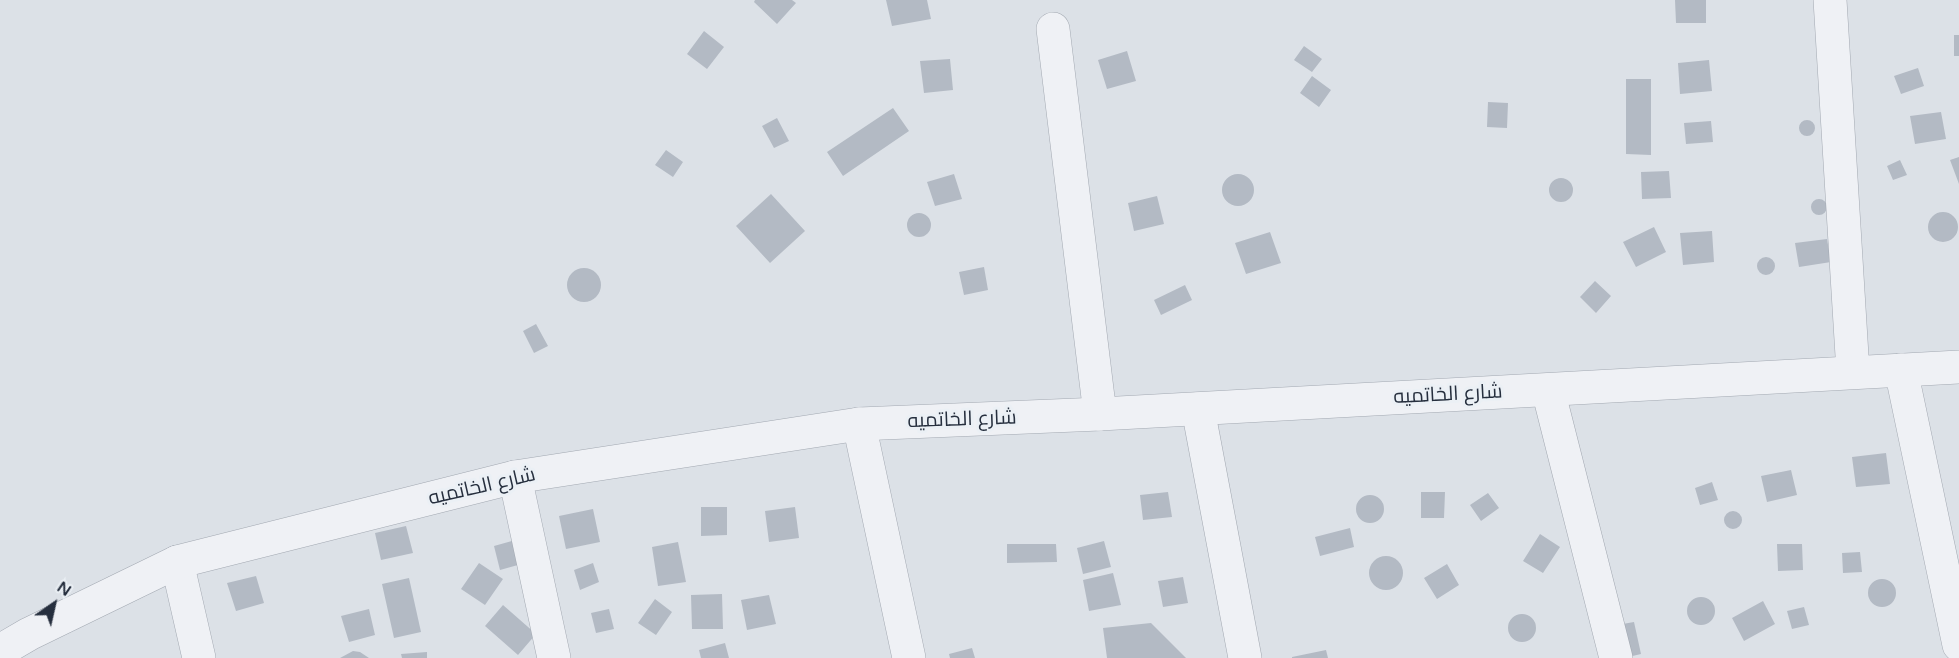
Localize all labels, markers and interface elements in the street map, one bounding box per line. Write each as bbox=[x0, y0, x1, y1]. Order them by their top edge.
street label: شارع الخاتميه bbox=[1393, 380, 1503, 410]
street label: شارع الخاتميه bbox=[907, 406, 1017, 434]
street label: شارع الخاتميه bbox=[426, 463, 538, 511]
north arrow bbox=[24, 574, 84, 634]
text: N bbox=[53, 577, 75, 601]

